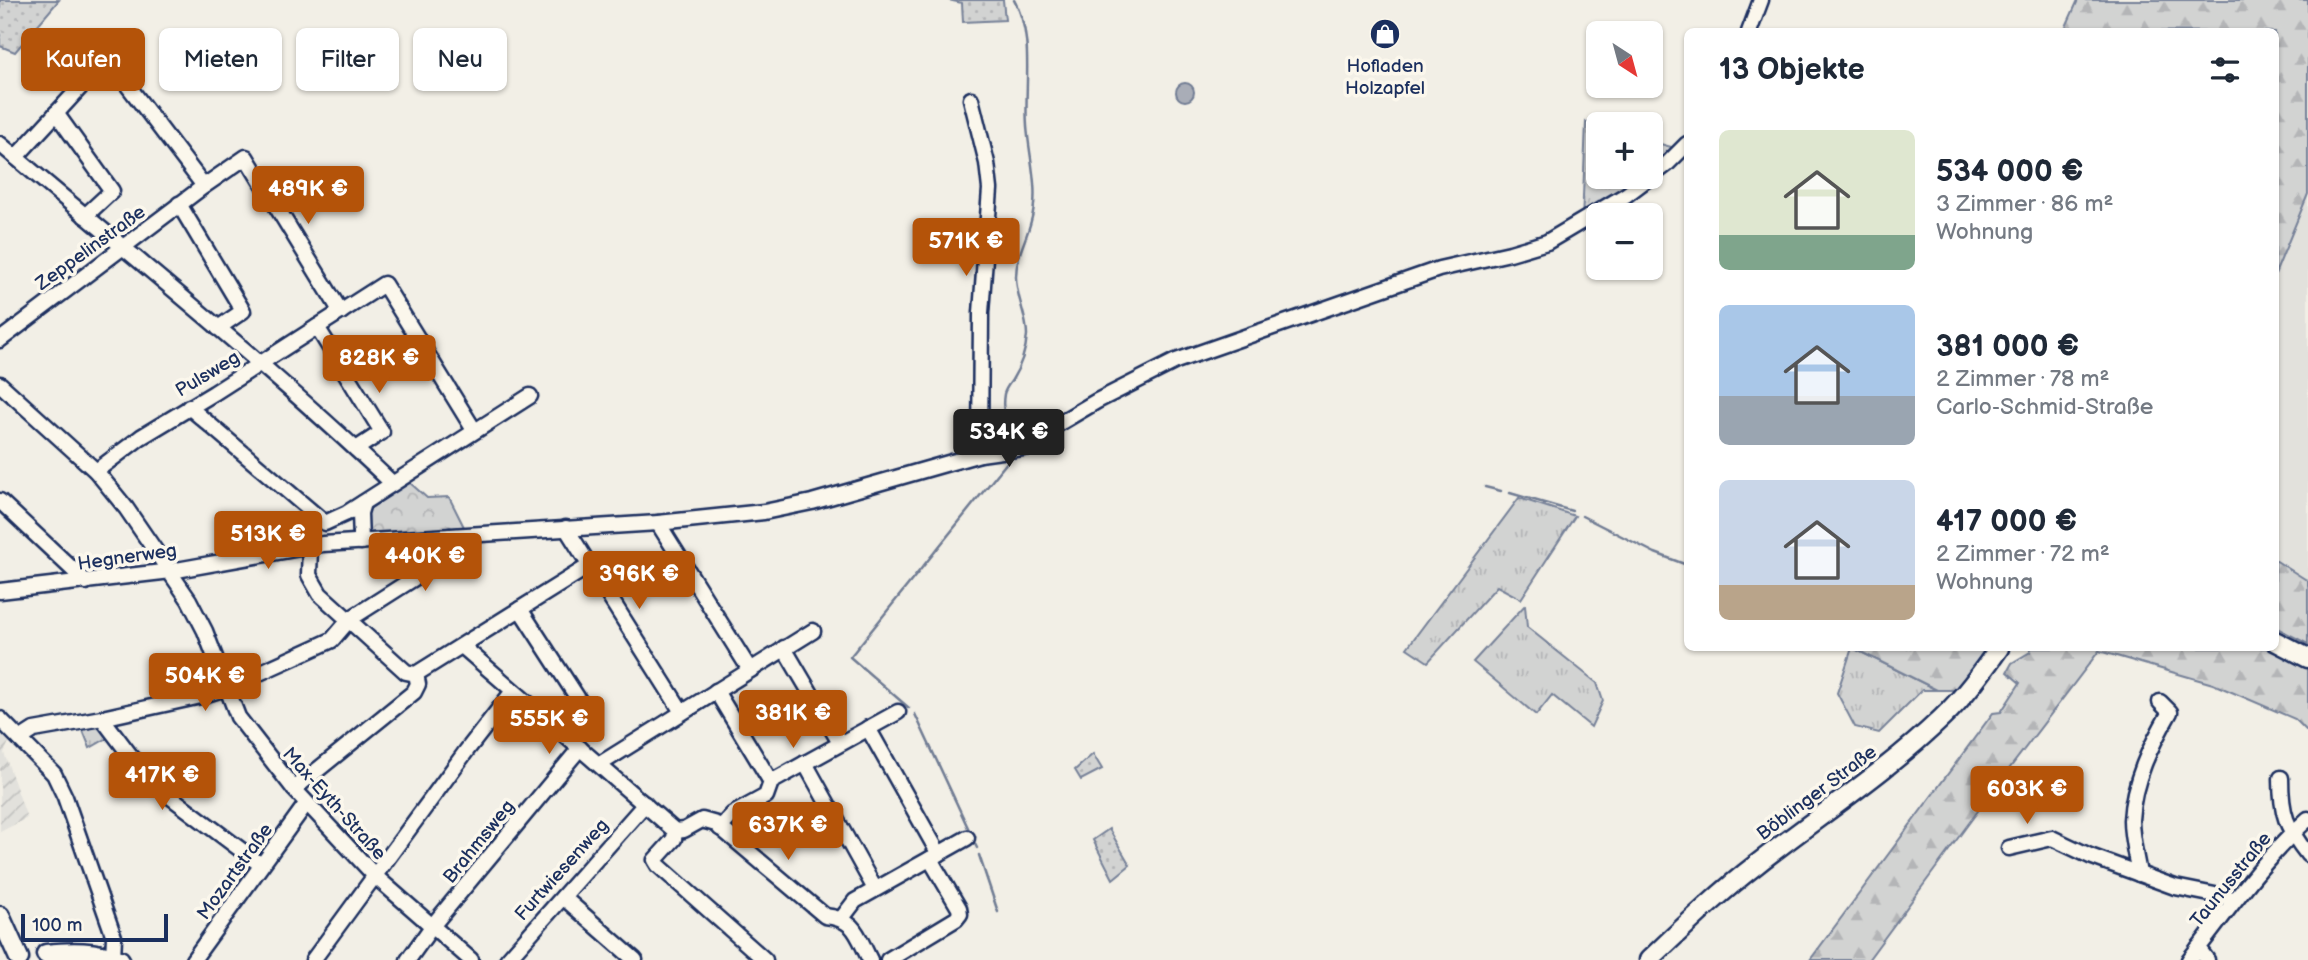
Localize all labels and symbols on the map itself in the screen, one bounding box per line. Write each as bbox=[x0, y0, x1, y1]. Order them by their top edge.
shop icon: Hofladen Holzapfel bbox=[1368, 17, 1402, 51]
north arrow bbox=[1586, 21, 1662, 98]
place label: Hofladen Holzapfel bbox=[1345, 55, 1425, 100]
pin: 489K € bbox=[251, 166, 365, 226]
street label: Zeppelinstraße bbox=[31, 201, 150, 296]
pin: 571K € bbox=[909, 218, 1023, 278]
pin: 828K € bbox=[322, 336, 436, 395]
street label: Pulsweg bbox=[171, 346, 244, 402]
pin: 534K € bbox=[952, 410, 1066, 469]
pin: 513K € bbox=[211, 512, 325, 571]
pin: 440K € bbox=[368, 534, 482, 593]
street label: Hegnerweg bbox=[76, 539, 178, 576]
pin: 396K € bbox=[582, 552, 696, 611]
pin: 504K € bbox=[148, 654, 262, 713]
pin: 381K € bbox=[736, 690, 850, 750]
pin: 555K € bbox=[492, 696, 606, 756]
street label: Böblinger Straße bbox=[1752, 741, 1881, 846]
street label: Max-Eyth-Straße bbox=[277, 743, 391, 865]
pin: 417K € bbox=[105, 752, 219, 812]
pin: 603K € bbox=[1970, 766, 2084, 826]
street label: Brahmsweg bbox=[439, 796, 520, 888]
pin: 637K € bbox=[731, 802, 845, 862]
street label: Furtwiesenweg bbox=[510, 814, 614, 926]
street label: Mozartstraße bbox=[192, 819, 278, 925]
street label: Taunusstraße bbox=[2186, 828, 2277, 932]
scale bar bbox=[21, 911, 168, 943]

